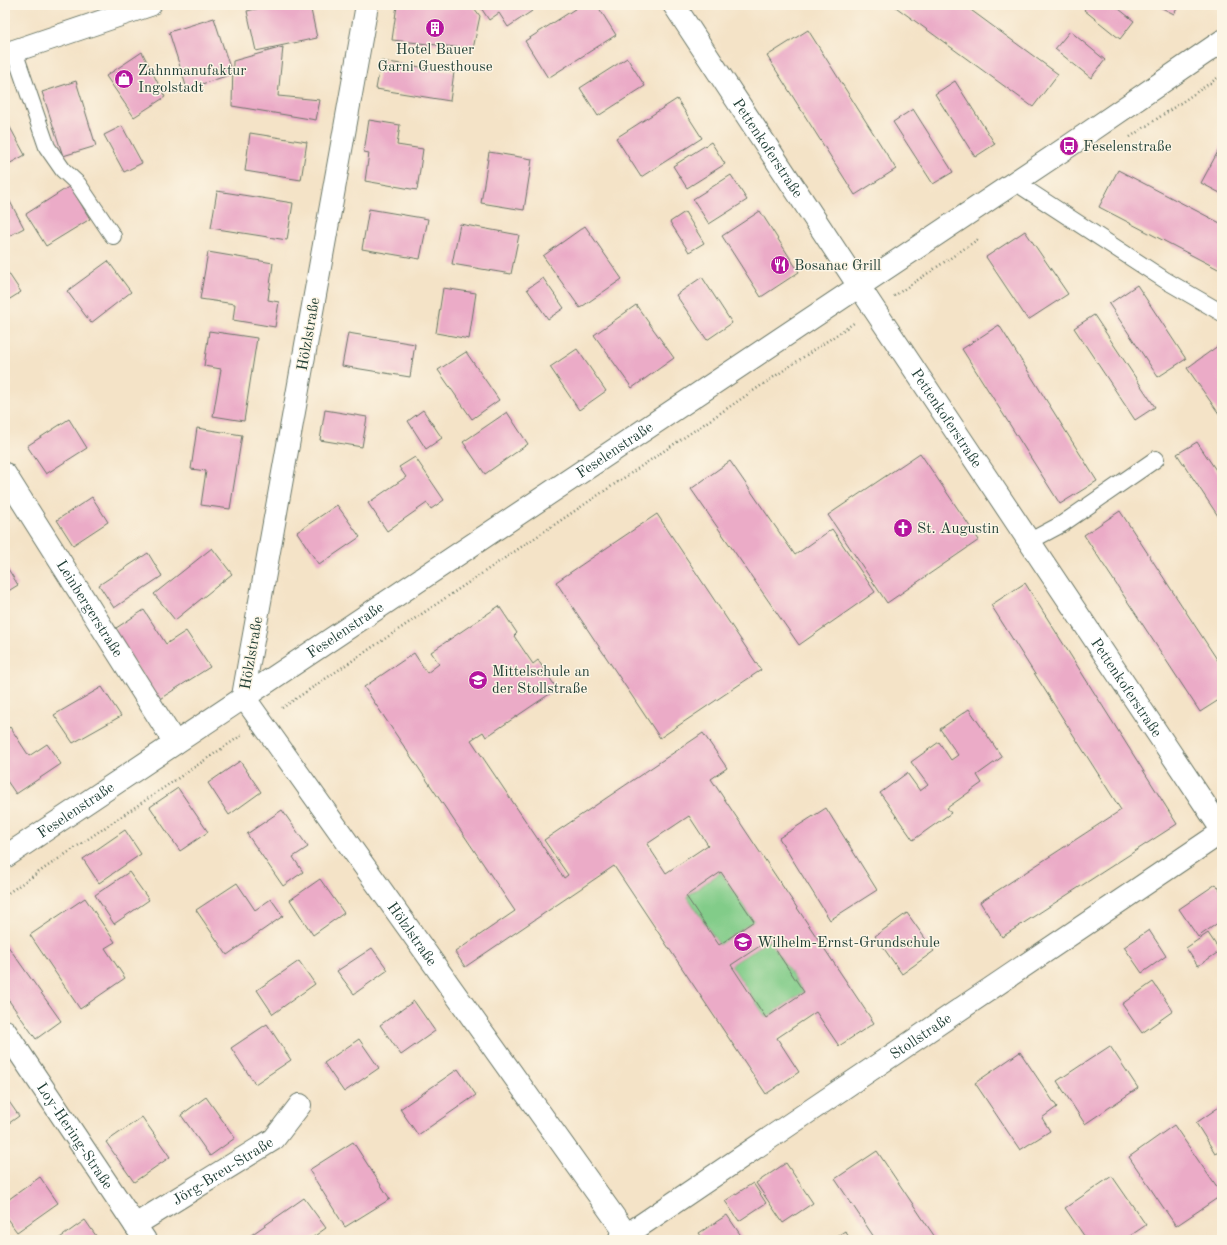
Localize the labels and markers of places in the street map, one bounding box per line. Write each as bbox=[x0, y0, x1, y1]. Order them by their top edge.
building icon: Hotel Bauer Garni Guesthouse bbox=[424, 17, 446, 39]
place label: Hotel Bauer Garni Guesthouse bbox=[377, 43, 493, 75]
place label: Zahnmanufaktur Ingolstadt bbox=[138, 64, 246, 96]
shop icon: Zahnmanufaktur Ingolstadt bbox=[113, 68, 135, 90]
bus stop icon: Feselenstraße bbox=[1058, 135, 1080, 157]
place label: Feselenstraße bbox=[1083, 140, 1172, 155]
restaurant icon: Bosanac Grill bbox=[769, 254, 791, 276]
place label: Bosanac Grill bbox=[794, 259, 881, 274]
church icon: St. Augustin bbox=[892, 517, 914, 539]
place label: St. Augustin bbox=[917, 522, 999, 537]
place label: Mittelschule an der Stollstraße bbox=[492, 665, 590, 697]
school or university icon: Mittelschule an der Stollstraße bbox=[467, 669, 489, 691]
school or university icon: Wilhelm-Ernst-Grundschule bbox=[732, 931, 754, 953]
place label: Wilhelm-Ernst-Grundschule bbox=[757, 936, 940, 951]

